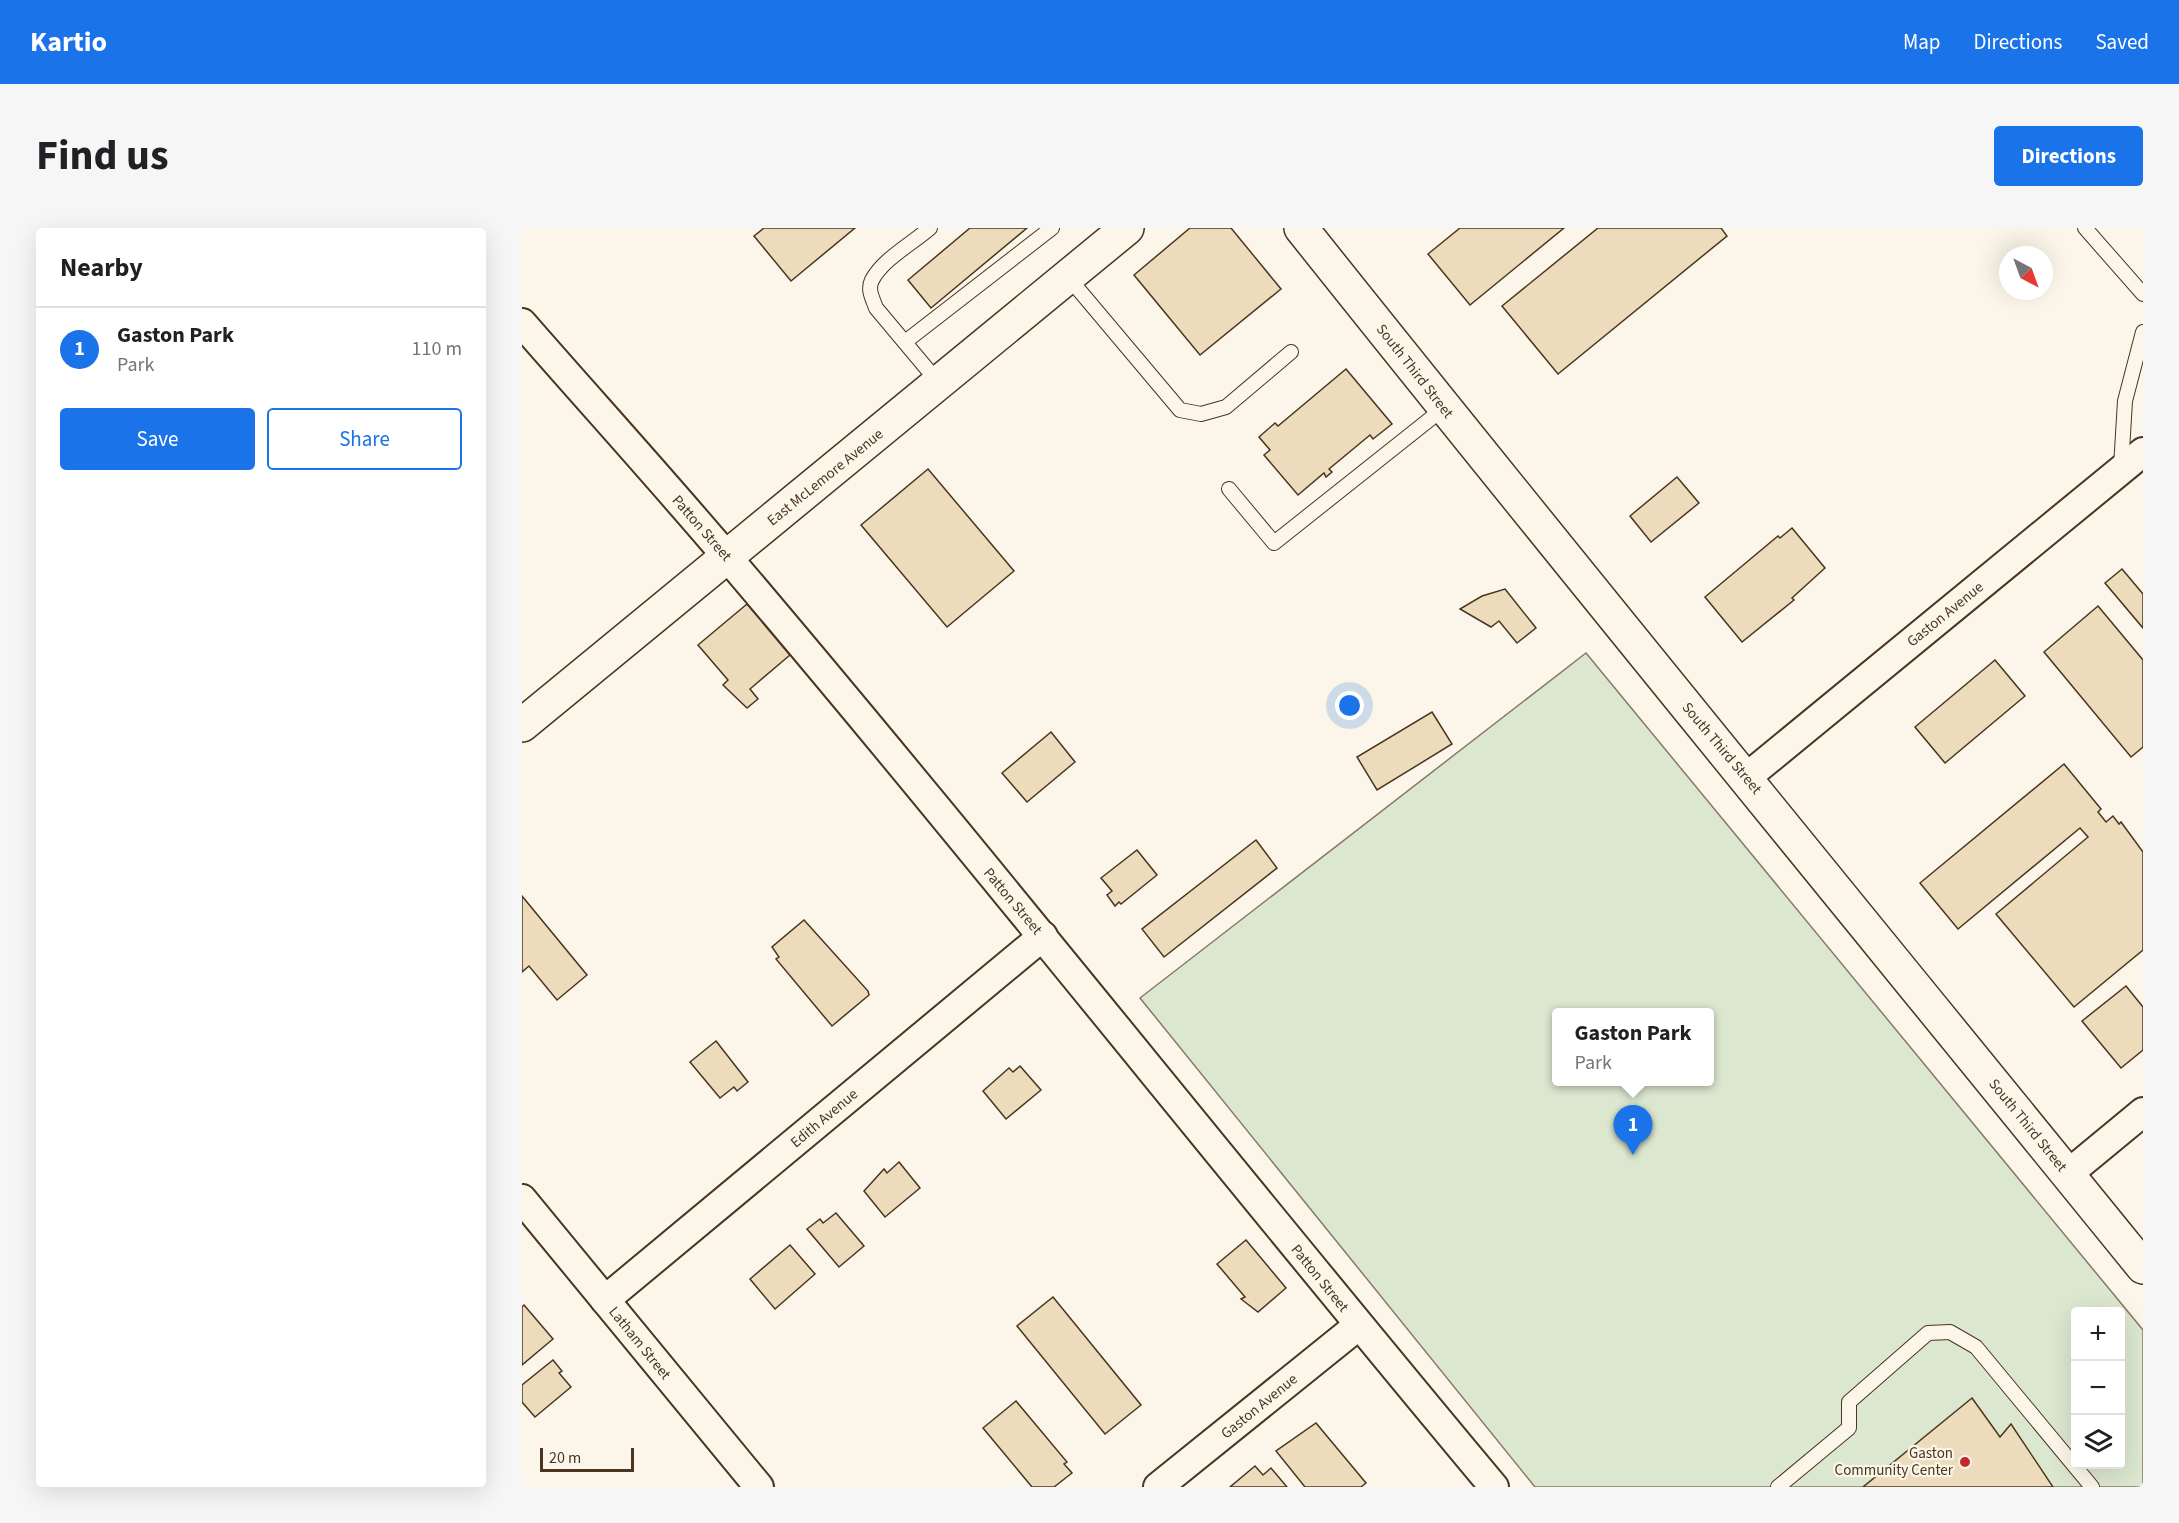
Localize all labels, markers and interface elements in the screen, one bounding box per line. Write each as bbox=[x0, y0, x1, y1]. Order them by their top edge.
text: Kartio bbox=[30, 22, 107, 62]
text: Map bbox=[1903, 27, 1941, 57]
text: Directions bbox=[1974, 27, 2062, 57]
text: Saved bbox=[2095, 27, 2149, 57]
text: Find us bbox=[36, 126, 169, 186]
button: Directions bbox=[1994, 126, 2143, 186]
north arrow bbox=[1999, 246, 2053, 300]
text: Nearby bbox=[60, 249, 143, 286]
text: Gaston Park bbox=[117, 319, 234, 351]
street label: South Third Street bbox=[1371, 320, 1458, 423]
text: 1 bbox=[74, 335, 85, 363]
text: 110 m bbox=[412, 335, 462, 363]
text: Park bbox=[117, 351, 154, 379]
button: Save bbox=[60, 408, 255, 470]
button: Share bbox=[267, 408, 462, 470]
street label: East McLemore Avenue bbox=[763, 424, 888, 531]
street label: Patton Street bbox=[667, 491, 736, 566]
street label: Gaston Avenue bbox=[1902, 577, 1988, 652]
your location bbox=[1335, 691, 1364, 720]
street label: South Third Street bbox=[1677, 698, 1766, 799]
street label: Patton Street bbox=[978, 863, 1047, 939]
popup bbox=[1552, 1008, 1714, 1086]
text: Gaston Park bbox=[1575, 1017, 1691, 1049]
text: Park bbox=[1575, 1049, 1612, 1077]
street label: South Third Street bbox=[1983, 1074, 2072, 1176]
street label: Edith Avenue bbox=[786, 1084, 863, 1153]
pin: 1 bbox=[1614, 1106, 1652, 1155]
street label: Patton Street bbox=[1286, 1240, 1353, 1317]
street label: Latham Street bbox=[604, 1302, 676, 1384]
map controls bbox=[2071, 1307, 2125, 1469]
button: + bbox=[2071, 1307, 2125, 1361]
button: − bbox=[2071, 1361, 2125, 1415]
street label: Gaston Avenue bbox=[1216, 1369, 1302, 1444]
button: layers bbox=[2071, 1415, 2125, 1469]
place label: Gaston Community Center bbox=[1835, 1443, 1954, 1481]
scale bar bbox=[540, 1445, 634, 1472]
text: 20 m bbox=[549, 1447, 581, 1469]
marker: Gaston Community Center bbox=[1958, 1455, 1972, 1469]

